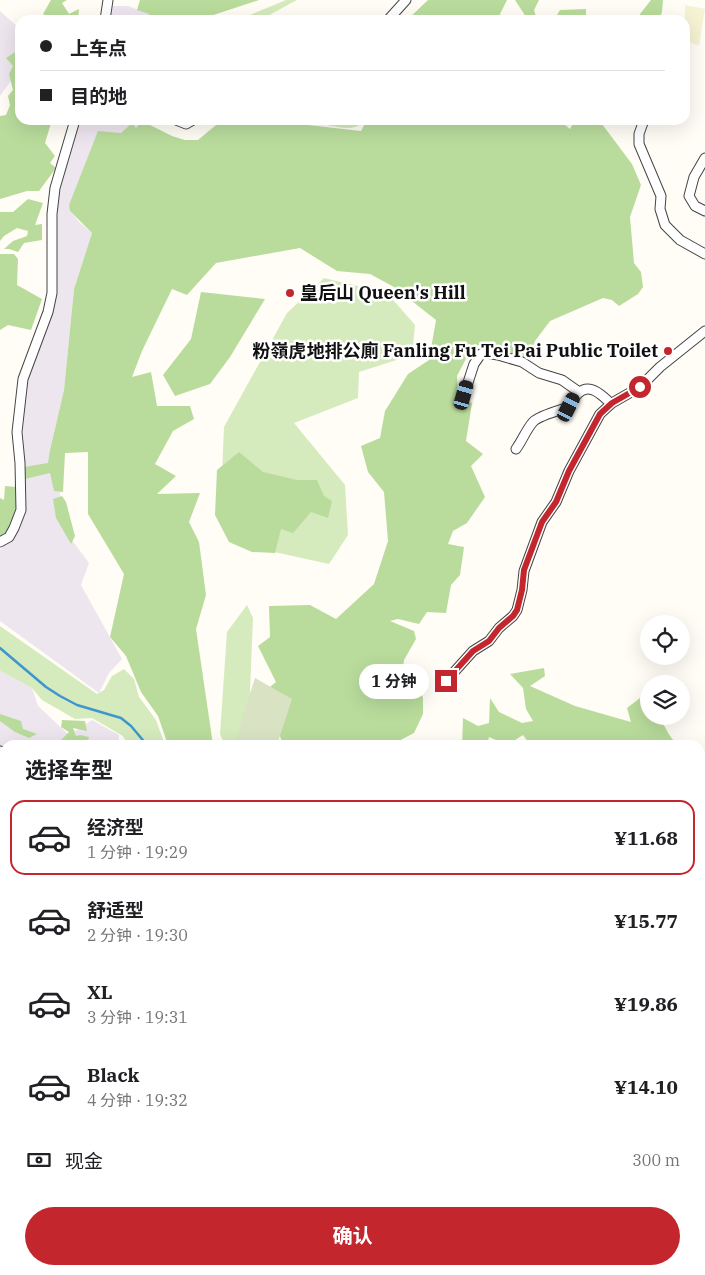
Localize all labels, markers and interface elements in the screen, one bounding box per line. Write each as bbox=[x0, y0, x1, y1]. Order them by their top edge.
text: 上车点 bbox=[70, 36, 127, 60]
text: 目的地 bbox=[70, 84, 127, 108]
place label: 皇后山 Queen's Hill bbox=[300, 281, 466, 304]
marker: 皇后山 Queen's Hill bbox=[284, 287, 296, 299]
place label: 粉嶺虎地排公廁 Fanling Fu Tei Pai Public Toilet bbox=[253, 339, 658, 362]
marker: 粉嶺虎地排公廁 Fanling Fu Tei Pai Public Toilet bbox=[662, 345, 674, 357]
route start bbox=[629, 376, 651, 398]
car bbox=[452, 379, 475, 411]
car bbox=[555, 390, 582, 424]
map controls bbox=[640, 615, 690, 725]
button: locate bbox=[640, 615, 690, 665]
callout: 1 分钟 bbox=[358, 664, 428, 698]
route end bbox=[435, 670, 457, 692]
text: 1 分钟 bbox=[371, 671, 417, 691]
button: layers bbox=[640, 675, 690, 725]
text: 选择车型 bbox=[25, 755, 113, 784]
icon: car bbox=[27, 815, 72, 860]
text: 经济型 bbox=[87, 815, 144, 839]
text: ¥11.68 bbox=[614, 826, 678, 850]
text: 1 分钟 · 19:29 bbox=[87, 842, 188, 862]
icon: car bbox=[27, 898, 72, 943]
text: 舒适型 bbox=[87, 898, 144, 922]
text: ¥15.77 bbox=[614, 909, 678, 933]
text: 2 分钟 · 19:30 bbox=[87, 925, 188, 945]
text: XL bbox=[87, 980, 113, 1004]
icon: car bbox=[27, 981, 72, 1026]
text: ¥19.86 bbox=[614, 992, 678, 1016]
text: 3 分钟 · 19:31 bbox=[87, 1007, 188, 1027]
text: Black bbox=[87, 1063, 139, 1087]
icon: car bbox=[27, 1064, 72, 1109]
text: ¥14.10 bbox=[614, 1075, 678, 1099]
text: 4 分钟 · 19:32 bbox=[87, 1090, 188, 1110]
icon: cash bbox=[25, 1146, 53, 1174]
text: 现金 bbox=[65, 1149, 103, 1173]
text: 300 m bbox=[632, 1150, 680, 1170]
button: 确认 bbox=[25, 1207, 680, 1265]

